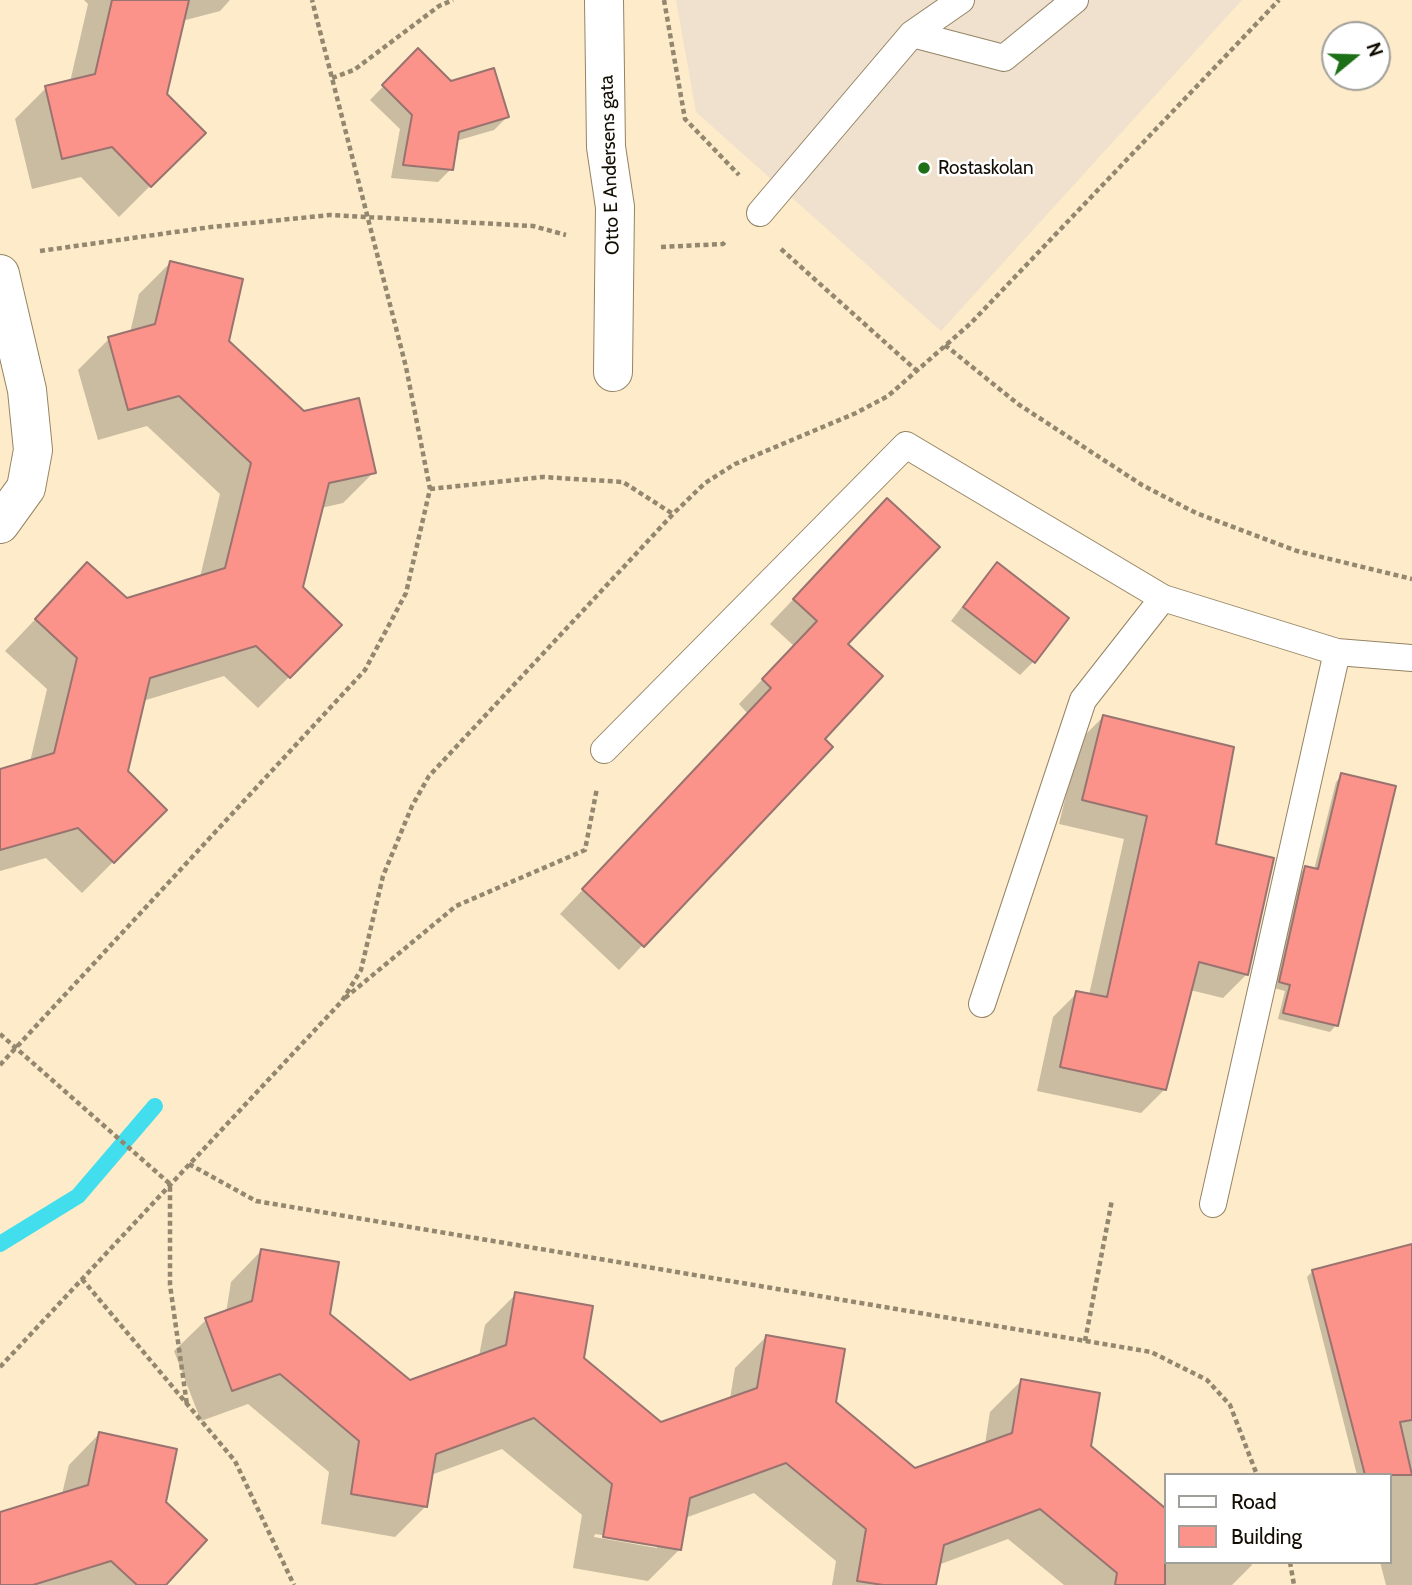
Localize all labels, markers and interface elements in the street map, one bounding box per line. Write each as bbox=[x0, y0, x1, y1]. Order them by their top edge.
north arrow bbox=[1321, 21, 1391, 91]
text: N bbox=[1361, 40, 1387, 60]
street label: Otto E Andersens gata bbox=[595, 75, 625, 255]
place label: Rostaskolan bbox=[938, 157, 1034, 179]
marker: Rostaskolan bbox=[916, 160, 932, 176]
legend bbox=[1164, 1473, 1391, 1564]
text: Road bbox=[1231, 1489, 1277, 1514]
text: Building bbox=[1231, 1524, 1302, 1549]

